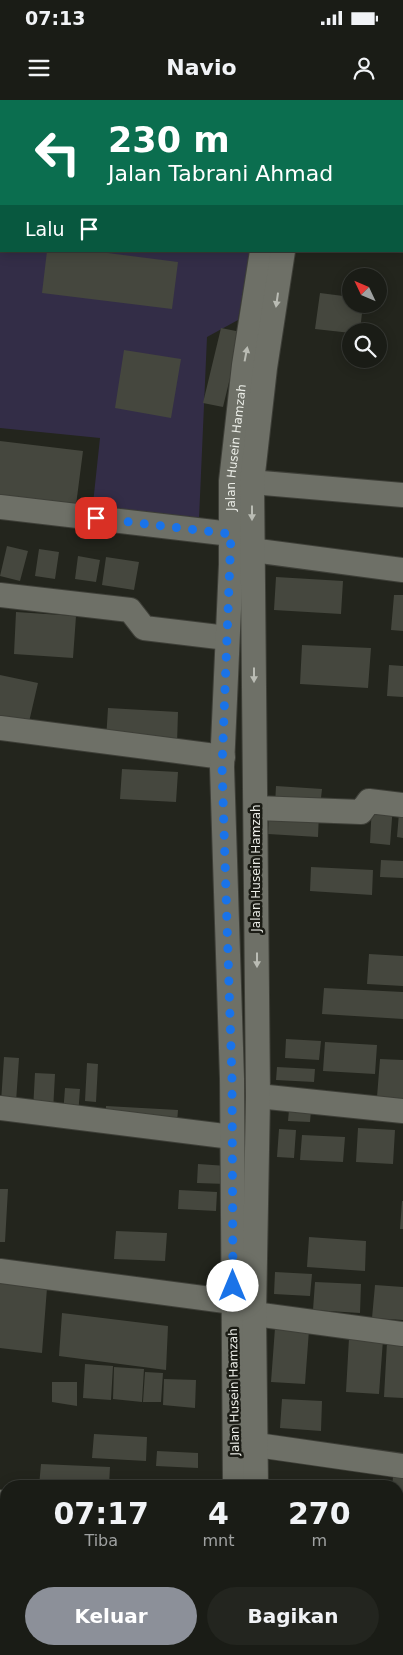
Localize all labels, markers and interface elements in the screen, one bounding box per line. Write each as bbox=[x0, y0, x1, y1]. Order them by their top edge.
text: 07:13 bbox=[25, 7, 85, 29]
icon: menu bbox=[25, 54, 53, 82]
icon: person bbox=[350, 54, 378, 82]
text: Navio bbox=[166, 55, 237, 80]
icon: left bbox=[25, 120, 90, 185]
text: 230 m bbox=[108, 120, 230, 160]
text: Jalan Tabrani Ahmad bbox=[108, 161, 333, 186]
icon: arrive bbox=[75, 215, 103, 243]
text: Lalu bbox=[25, 218, 65, 240]
north arrow bbox=[342, 268, 388, 312]
map controls bbox=[342, 268, 387, 368]
one-way arrow bbox=[272, 292, 280, 308]
button: search bbox=[342, 323, 387, 368]
one-way arrow bbox=[242, 345, 250, 361]
street label: Jalan Husein Hamzah bbox=[224, 383, 249, 512]
pin bbox=[75, 497, 117, 539]
icon: arrive bbox=[82, 504, 110, 532]
one-way arrow bbox=[248, 505, 256, 521]
one-way arrow bbox=[250, 668, 258, 684]
street label: Jalan Husein Hamzah bbox=[249, 804, 263, 933]
one-way arrow bbox=[253, 953, 261, 969]
position arrow bbox=[206, 1259, 258, 1311]
street label: Jalan Husein Hamzah bbox=[226, 1328, 242, 1457]
text: 07:17 bbox=[53, 1496, 149, 1531]
text: 4 bbox=[208, 1496, 229, 1531]
text: 270 bbox=[288, 1496, 351, 1531]
text: Tiba bbox=[84, 1531, 118, 1550]
text: mnt bbox=[202, 1531, 234, 1550]
text: m bbox=[311, 1531, 327, 1550]
button: Keluar bbox=[25, 1587, 197, 1645]
button: Bagikan bbox=[207, 1587, 379, 1645]

